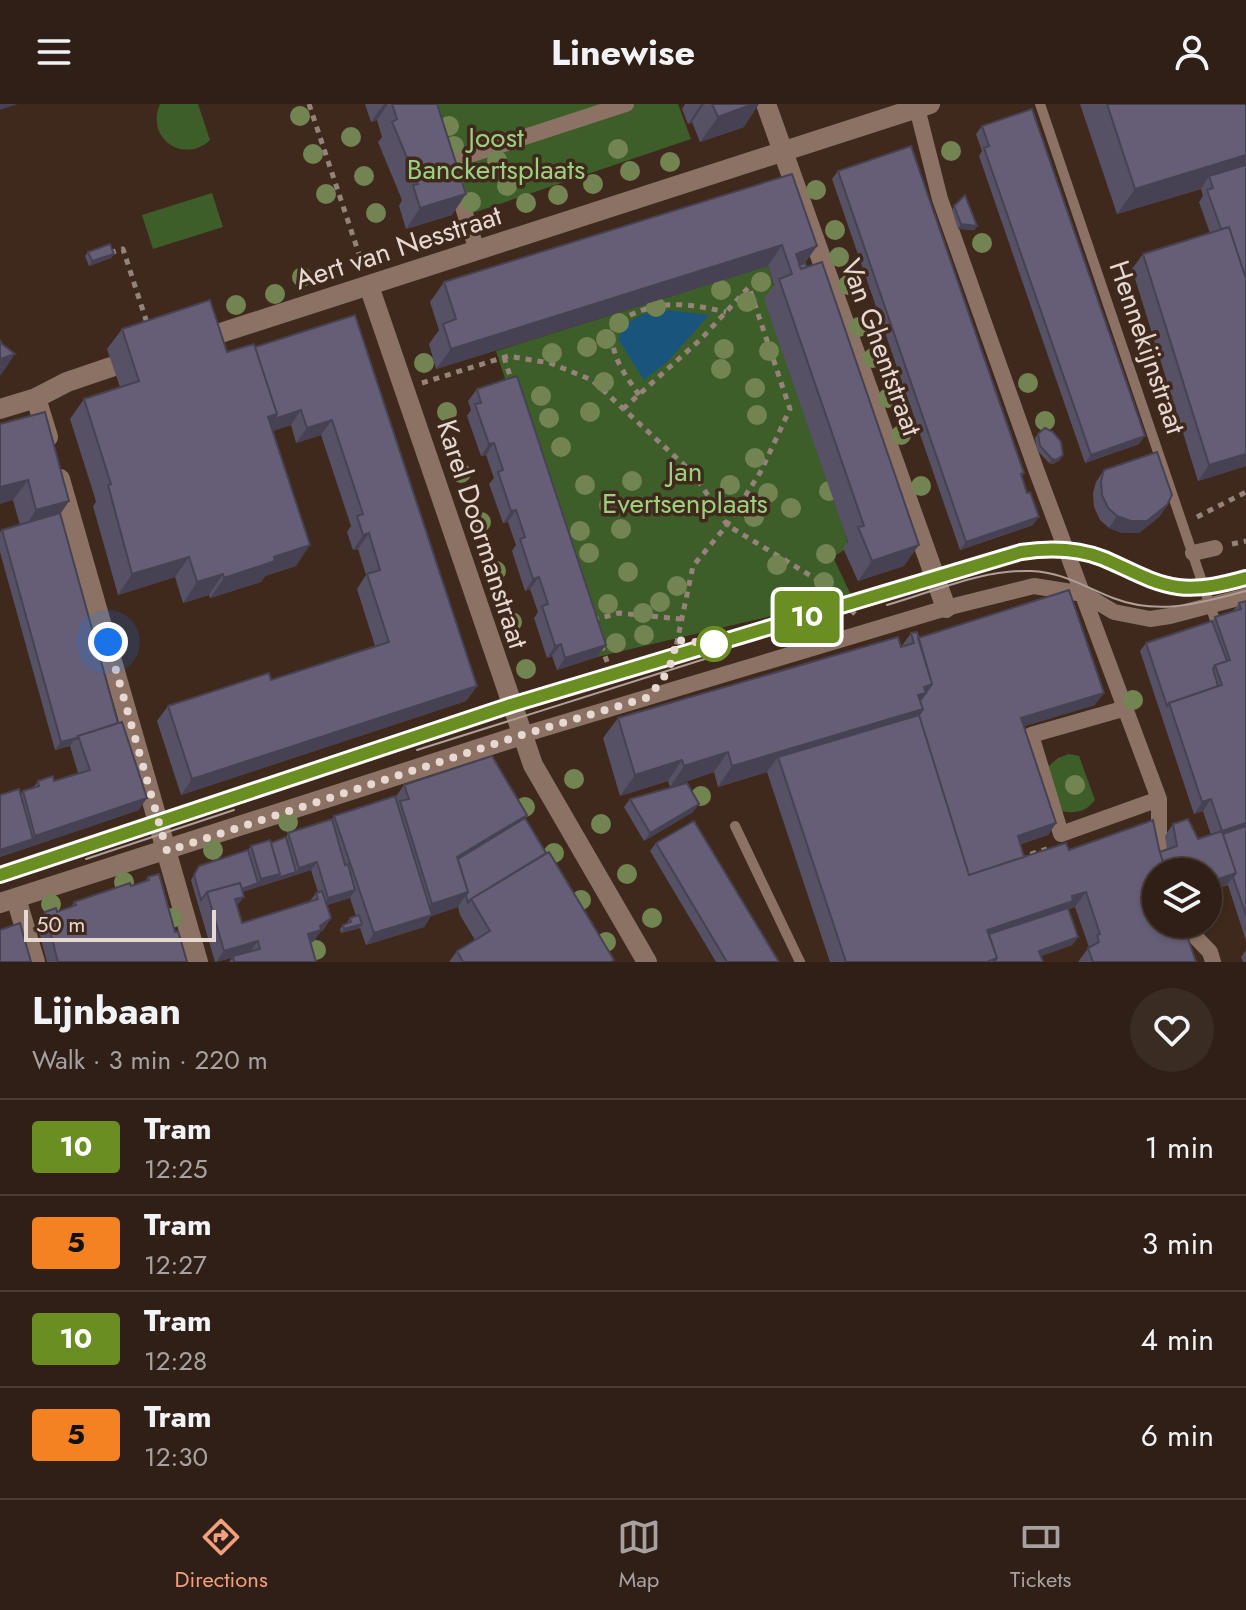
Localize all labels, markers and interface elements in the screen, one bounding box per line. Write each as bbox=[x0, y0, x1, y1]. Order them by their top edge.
text: Linewise bbox=[551, 26, 695, 78]
icon: menu bbox=[32, 30, 76, 74]
icon: person bbox=[1170, 30, 1214, 74]
park label: Joost Banckertsplaats bbox=[407, 117, 585, 190]
street label: Aert van Nesstraat bbox=[289, 195, 507, 300]
street label: Van Ghentstraat bbox=[830, 253, 933, 442]
street label: Hennekijnstraat bbox=[1099, 255, 1196, 440]
street label: Karel Doormanstraat bbox=[426, 415, 539, 654]
park label: Jan Evertsenplaats bbox=[602, 451, 768, 524]
line badge: 10 bbox=[771, 591, 843, 643]
text: 10 bbox=[791, 596, 823, 637]
your location bbox=[88, 622, 128, 662]
unlabelled marker bbox=[697, 627, 731, 661]
map controls bbox=[1142, 858, 1222, 938]
button: layers bbox=[1142, 858, 1222, 938]
scale bar bbox=[24, 906, 216, 942]
text: 50 m bbox=[36, 908, 85, 940]
text: Lijnbaan bbox=[32, 983, 181, 1038]
button: heart bbox=[1130, 988, 1214, 1072]
text: Walk · 3 min · 220 m bbox=[32, 1041, 268, 1079]
text: Tram bbox=[144, 1107, 212, 1150]
text: 10 bbox=[60, 1126, 92, 1167]
text: 1 min bbox=[1145, 1126, 1214, 1169]
text: 12:25 bbox=[144, 1150, 208, 1188]
text: Tram bbox=[144, 1203, 212, 1246]
text: 5 bbox=[67, 1222, 85, 1263]
text: 3 min bbox=[1142, 1222, 1214, 1265]
text: 12:27 bbox=[144, 1246, 207, 1284]
text: Tram bbox=[144, 1299, 212, 1342]
text: 10 bbox=[60, 1318, 92, 1359]
text: 4 min bbox=[1141, 1318, 1214, 1361]
text: 12:28 bbox=[144, 1342, 207, 1380]
text: Tram bbox=[144, 1395, 212, 1438]
text: 5 bbox=[67, 1414, 85, 1455]
text: 6 min bbox=[1141, 1414, 1214, 1457]
text: 12:30 bbox=[144, 1438, 208, 1476]
tab: Directions bbox=[175, 1515, 268, 1595]
tab: Map bbox=[617, 1515, 661, 1595]
tab: Tickets bbox=[1010, 1515, 1071, 1595]

